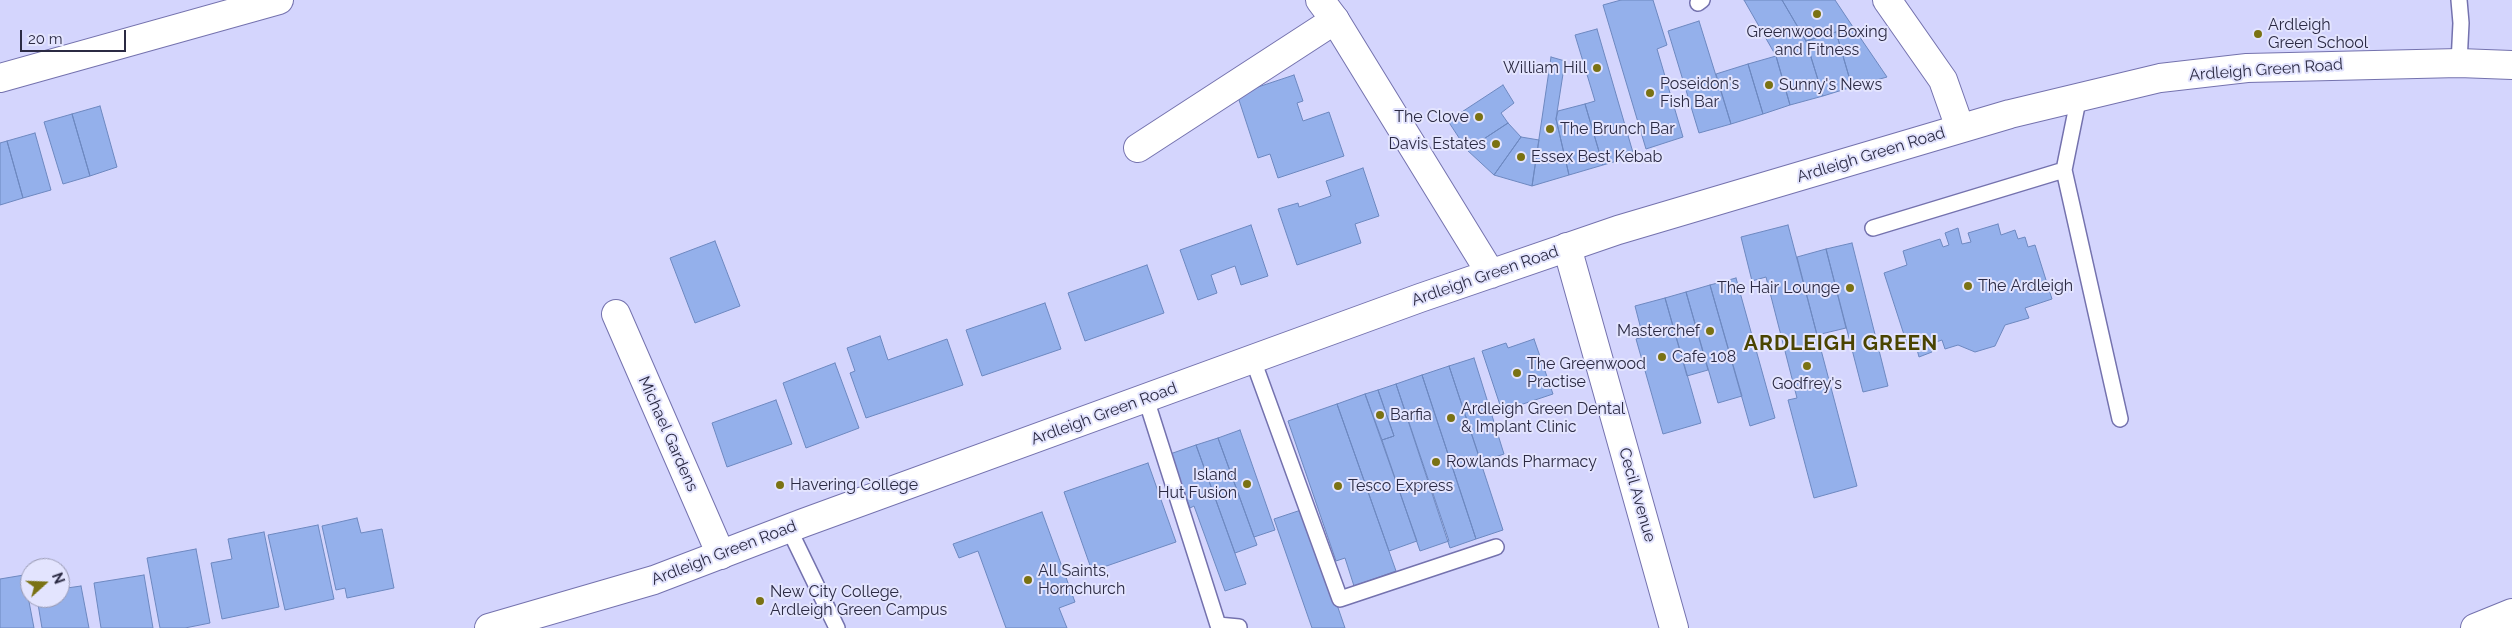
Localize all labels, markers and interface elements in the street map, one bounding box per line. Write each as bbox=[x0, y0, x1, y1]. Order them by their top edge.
marker: Greenwood Boxing and Fitness bbox=[1811, 8, 1823, 20]
place label: Ardleigh Green School bbox=[2268, 15, 2368, 53]
scale bar bbox=[22, 20, 129, 52]
place label: Greenwood Boxing and Fitness bbox=[1746, 22, 1888, 60]
marker: Ardleigh Green School bbox=[2252, 28, 2264, 40]
text: 20 m bbox=[28, 30, 63, 48]
street label: Ardleigh Green Road bbox=[2188, 55, 2344, 85]
place label: William Hill bbox=[1503, 58, 1587, 78]
marker: William Hill bbox=[1591, 62, 1603, 74]
place label: Poseidon's Fish Bar bbox=[1660, 74, 1739, 112]
place label: Sunny's News bbox=[1779, 75, 1882, 95]
marker: Sunny's News bbox=[1763, 79, 1775, 91]
marker: Poseidon's Fish Bar bbox=[1644, 87, 1656, 99]
place label: The Clove bbox=[1394, 107, 1469, 127]
marker: The Clove bbox=[1473, 111, 1485, 123]
place label: The Brunch Bar bbox=[1560, 119, 1675, 139]
marker: The Brunch Bar bbox=[1544, 123, 1556, 135]
street label: Ardleigh Green Road bbox=[1795, 123, 1947, 187]
place label: Davis Estates bbox=[1389, 134, 1486, 154]
marker: Davis Estates bbox=[1490, 138, 1502, 150]
place label: Essex Best Kebab bbox=[1531, 147, 1662, 167]
marker: Essex Best Kebab bbox=[1515, 151, 1527, 163]
street label: Ardleigh Green Road bbox=[1409, 242, 1561, 310]
place label: The Ardleigh bbox=[1978, 276, 2073, 296]
place label: The Hair Lounge bbox=[1717, 278, 1840, 298]
marker: The Ardleigh bbox=[1962, 280, 1974, 292]
marker: The Hair Lounge bbox=[1844, 282, 1856, 294]
place label: Masterchef bbox=[1617, 321, 1700, 341]
marker: Masterchef bbox=[1704, 325, 1716, 337]
district label: ARDLEIGH GREEN bbox=[1742, 331, 1940, 357]
place label: Cafe 108 bbox=[1672, 347, 1736, 367]
marker: Cafe 108 bbox=[1656, 351, 1668, 363]
place label: The Greenwood Practise bbox=[1527, 354, 1646, 392]
marker: Godfrey's bbox=[1801, 360, 1813, 372]
marker: The Greenwood Practise bbox=[1511, 367, 1523, 379]
street label: Michael Gardens bbox=[634, 373, 702, 495]
place label: Godfrey's bbox=[1772, 374, 1842, 394]
street label: Ardleigh Green Road bbox=[1028, 379, 1180, 449]
place label: Ardleigh Green Dental & Implant Clinic bbox=[1461, 399, 1625, 437]
place label: Barfia bbox=[1390, 405, 1432, 425]
marker: Barfia bbox=[1374, 409, 1386, 421]
marker: Ardleigh Green Dental & Implant Clinic bbox=[1445, 412, 1457, 424]
street label: Cecil Avenue bbox=[1614, 446, 1660, 544]
place label: Rowlands Pharmacy bbox=[1446, 452, 1597, 472]
marker: Rowlands Pharmacy bbox=[1430, 456, 1442, 468]
place label: Island Hut Fusion bbox=[1158, 465, 1237, 503]
place label: Havering College bbox=[790, 475, 918, 495]
place label: Tesco Express bbox=[1348, 476, 1453, 496]
marker: Island Hut Fusion bbox=[1241, 478, 1253, 490]
marker: Havering College bbox=[774, 479, 786, 491]
marker: Tesco Express bbox=[1332, 480, 1344, 492]
street label: Ardleigh Green Road bbox=[649, 516, 799, 590]
north arrow bbox=[20, 558, 70, 608]
place label: All Saints, Hornchurch bbox=[1038, 561, 1125, 599]
text: N bbox=[49, 570, 68, 586]
marker: All Saints, Hornchurch bbox=[1022, 574, 1034, 586]
place label: New City College, Ardleigh Green Campus bbox=[770, 582, 947, 620]
marker: New City College, Ardleigh Green Campus bbox=[754, 595, 766, 607]

